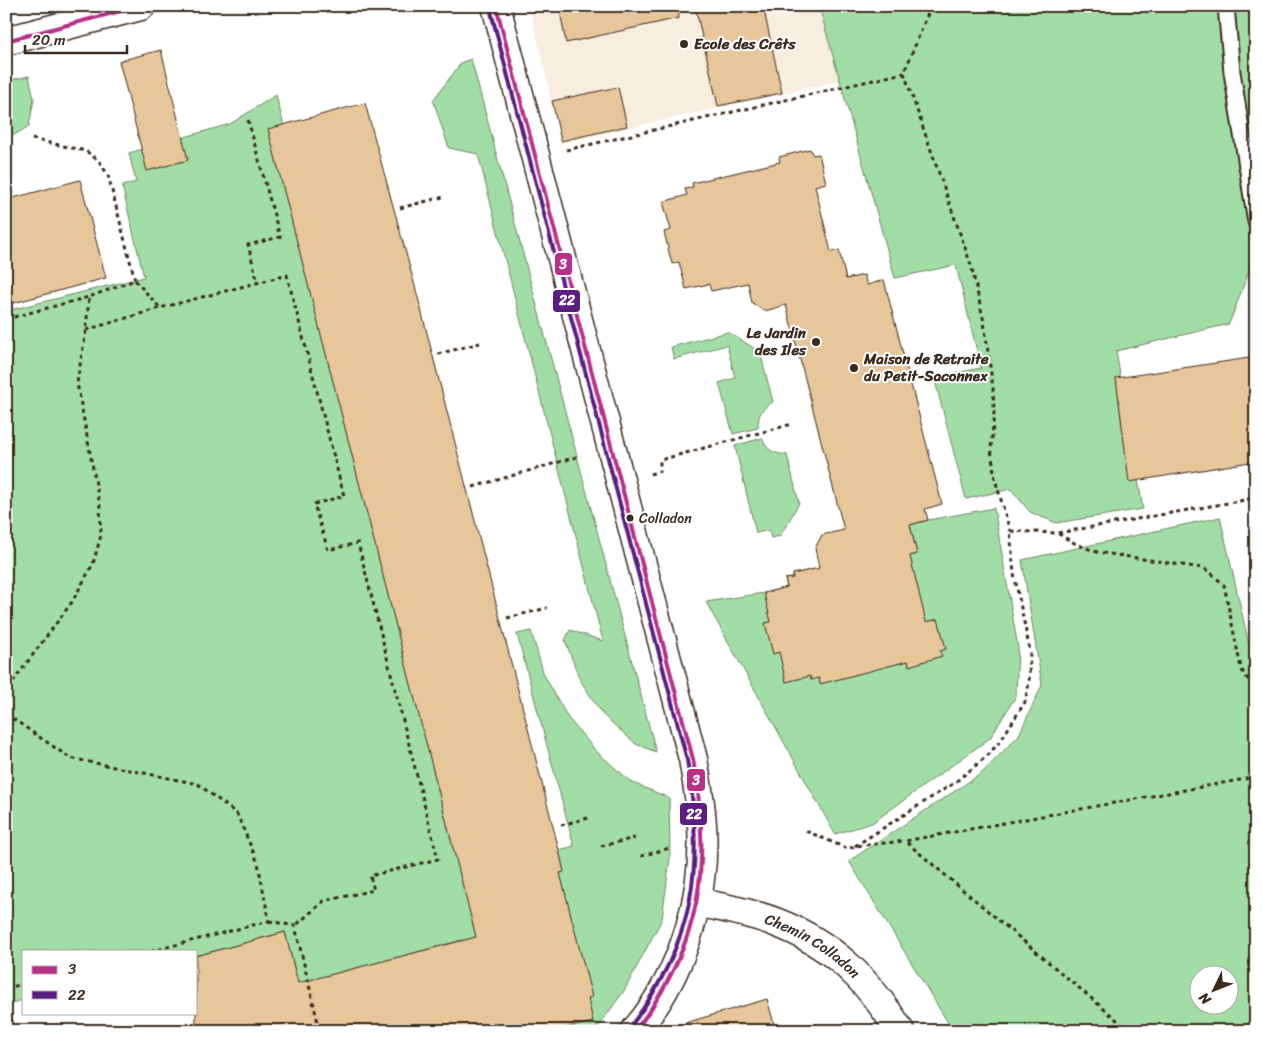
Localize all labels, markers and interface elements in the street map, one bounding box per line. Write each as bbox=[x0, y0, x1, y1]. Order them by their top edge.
scale bar bbox=[25, 22, 128, 54]
text: 20 m bbox=[32, 27, 66, 53]
place label: Ecole des Crêts bbox=[694, 31, 797, 57]
marker: Ecole des Crêts bbox=[678, 38, 690, 50]
line badge: 3 bbox=[554, 252, 573, 276]
text: 3 bbox=[558, 252, 567, 277]
text: 22 bbox=[558, 288, 576, 313]
line badge: 22 bbox=[552, 289, 581, 313]
place label: Le Jardin des Iles bbox=[747, 320, 807, 363]
marker: Le Jardin des Iles bbox=[810, 336, 822, 348]
place label: Maison de Retraite du Petit-Saconnex bbox=[863, 346, 989, 389]
marker: Maison de Retraite du Petit-Saconnex bbox=[848, 362, 860, 374]
place label: Colladon bbox=[639, 506, 692, 531]
marker: Colladon bbox=[625, 513, 635, 523]
line badge: 3 bbox=[686, 768, 706, 792]
text: 3 bbox=[691, 768, 700, 793]
line badge: 22 bbox=[679, 802, 708, 826]
text: 22 bbox=[685, 802, 703, 827]
street label: Chemin Colladon bbox=[761, 906, 867, 985]
legend bbox=[22, 950, 198, 1014]
text: 3 bbox=[68, 956, 76, 982]
north arrow bbox=[1190, 964, 1240, 1014]
text: 22 bbox=[68, 982, 86, 1008]
text: N bbox=[1192, 986, 1218, 1011]

